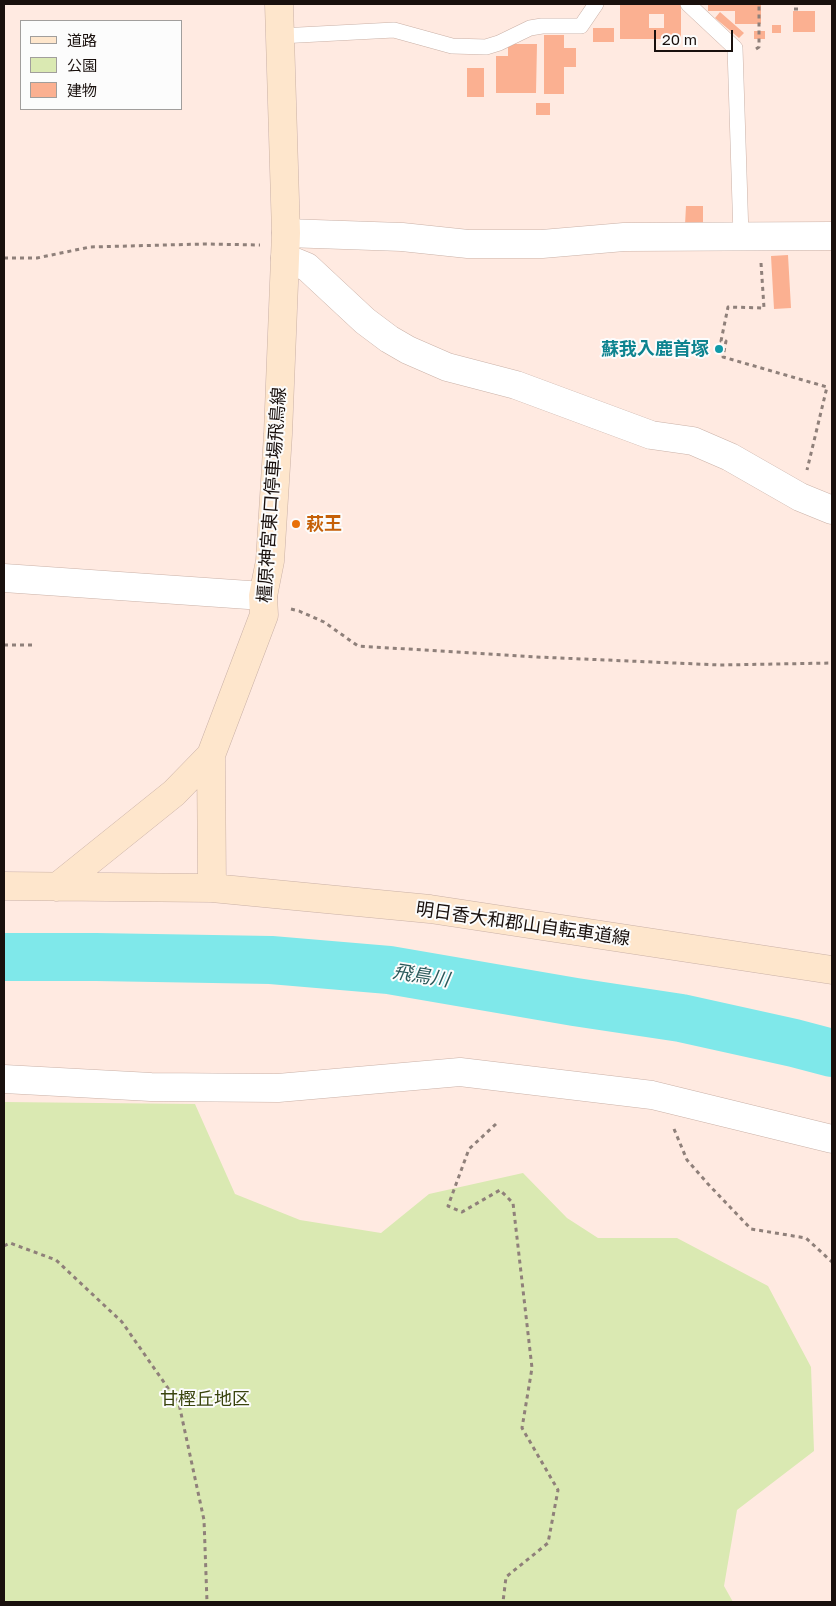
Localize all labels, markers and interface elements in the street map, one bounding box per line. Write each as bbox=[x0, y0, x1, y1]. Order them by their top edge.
legend bbox=[20, 20, 182, 110]
scale bar bbox=[656, 20, 735, 52]
text: 20 m bbox=[662, 30, 697, 48]
text: 道路 bbox=[67, 31, 97, 49]
text: 公園 bbox=[67, 56, 97, 74]
text: 建物 bbox=[67, 81, 97, 99]
place label: 蘇我入鹿首塚 bbox=[601, 338, 709, 360]
marker: 蘇我入鹿首塚 bbox=[713, 343, 725, 355]
street label: 橿原神宮東口停車場飛鳥線 bbox=[254, 387, 290, 603]
place label: 萩王 bbox=[306, 513, 342, 535]
marker: 萩王 bbox=[290, 518, 302, 530]
street label: 明日香大和郡山自転車道線 bbox=[415, 898, 631, 950]
water label: 飛鳥川 bbox=[391, 960, 451, 992]
park label: 甘樫丘地区 bbox=[160, 1388, 250, 1410]

